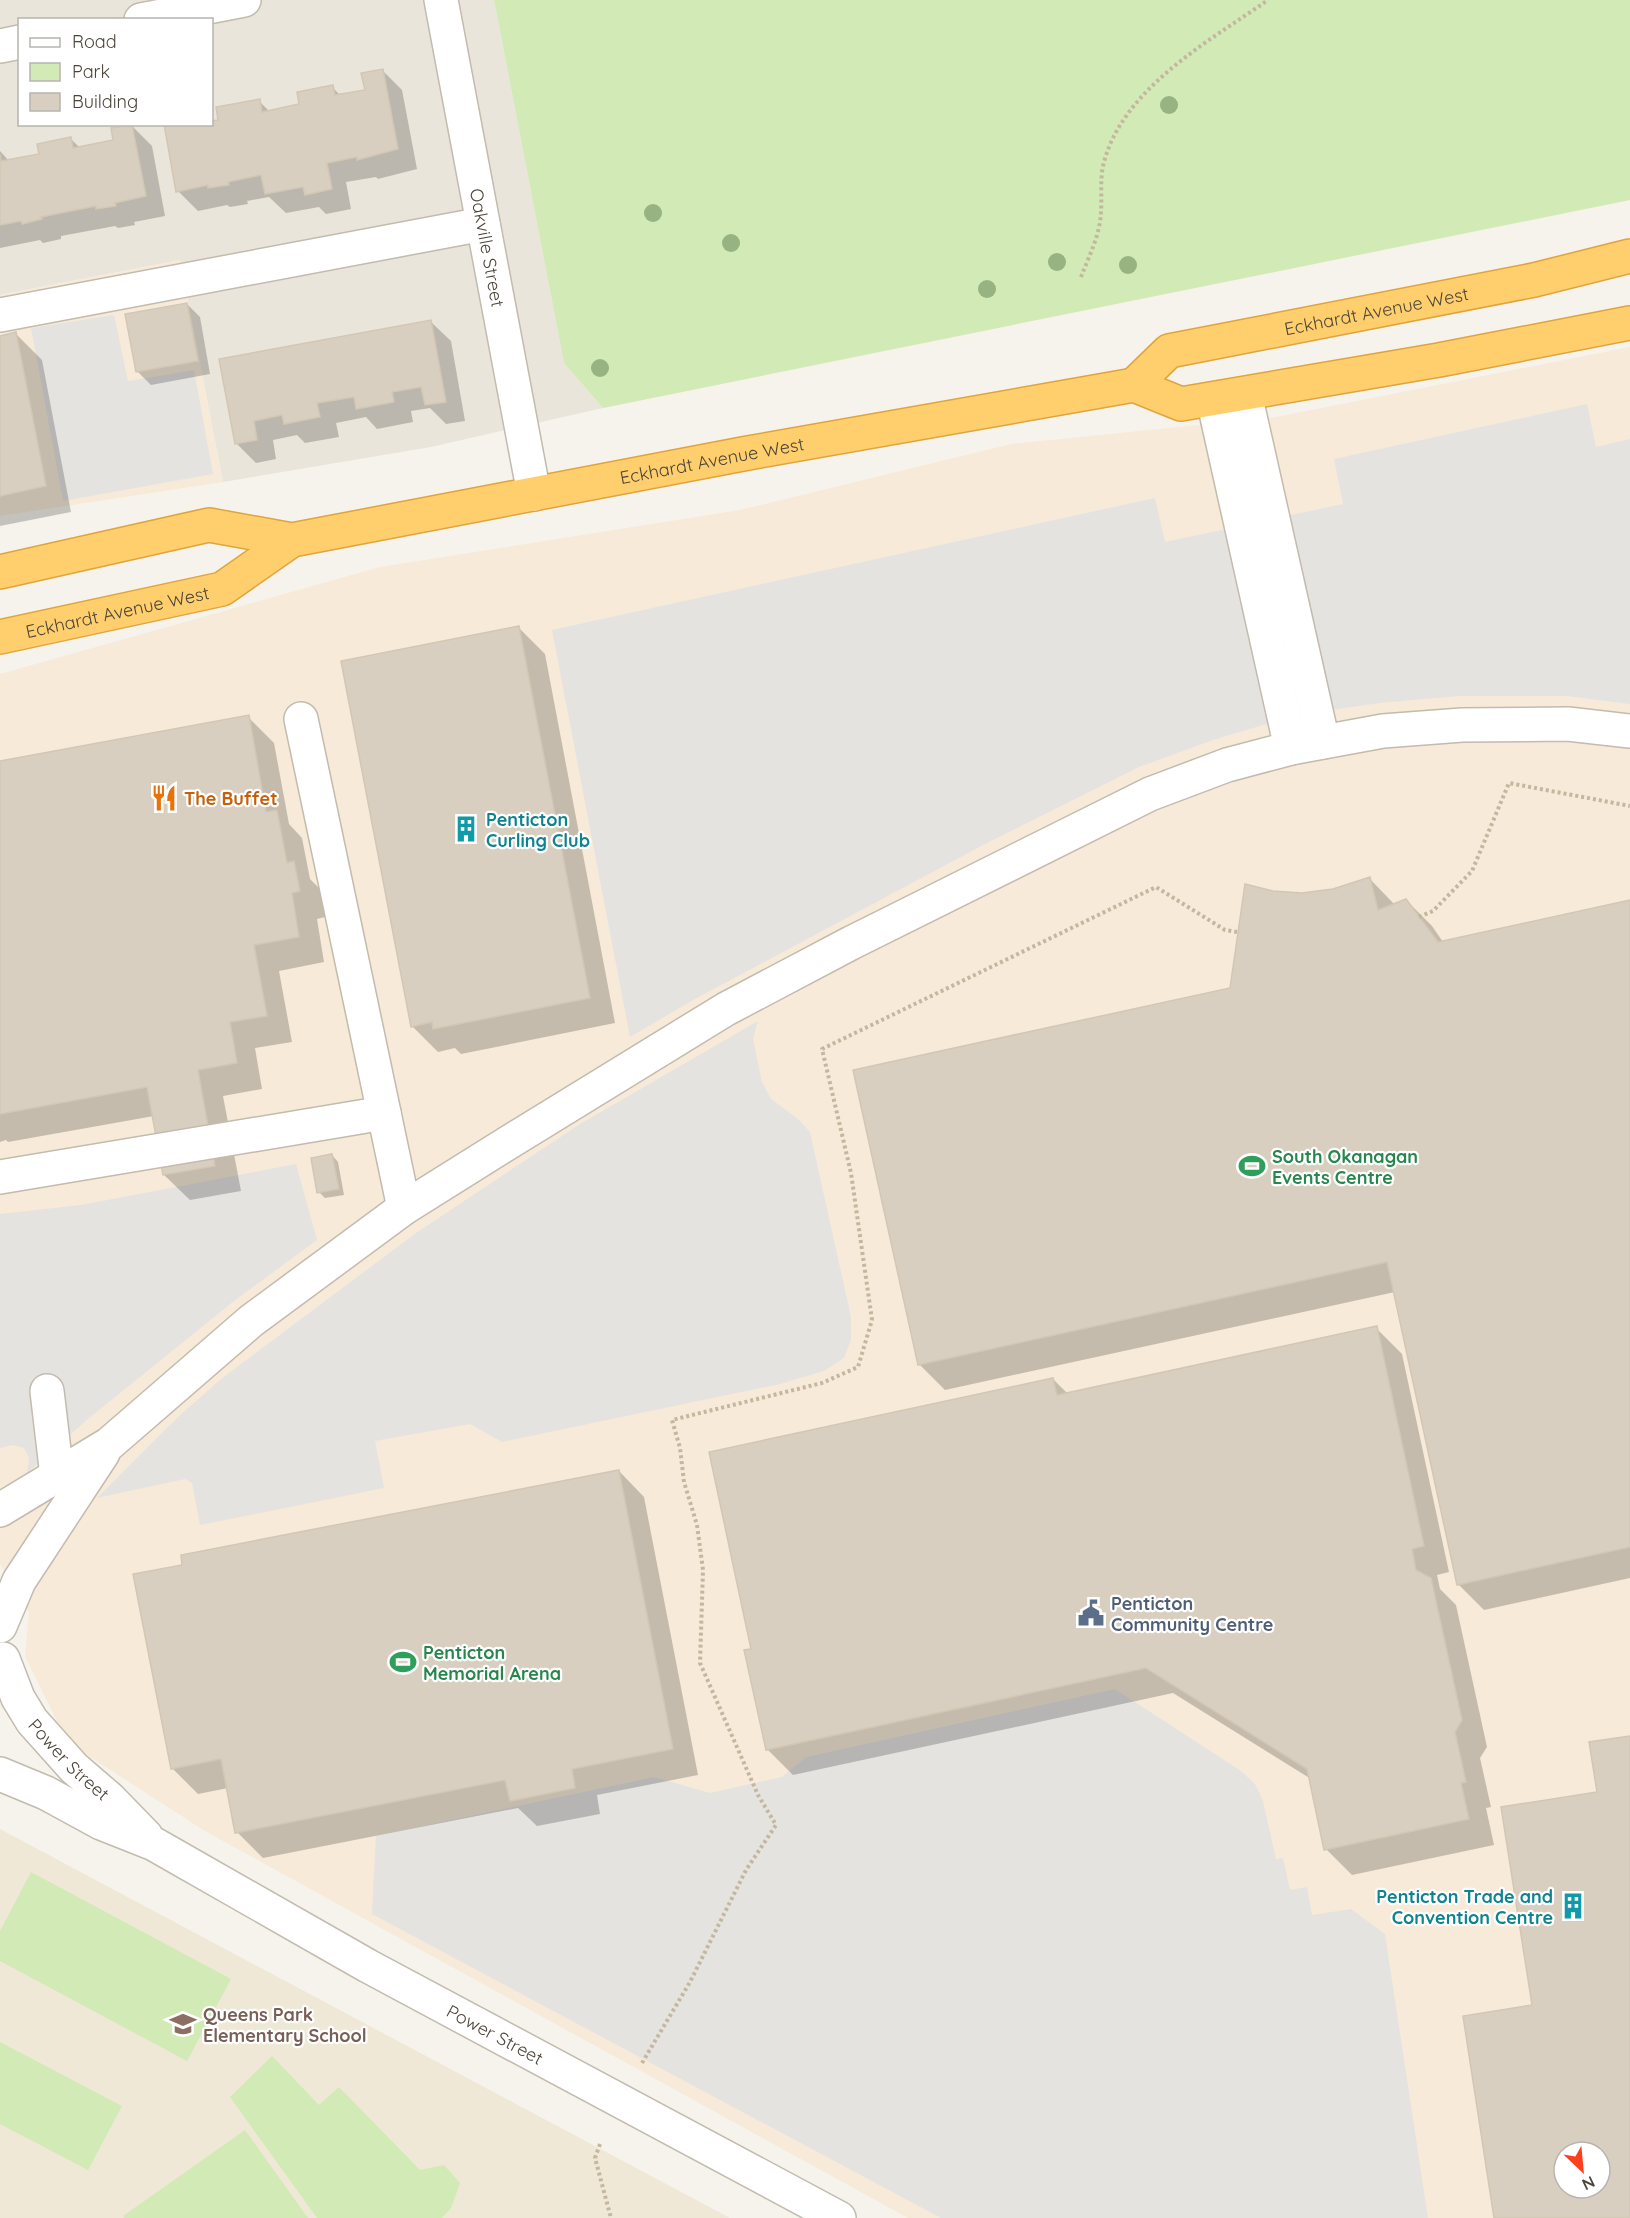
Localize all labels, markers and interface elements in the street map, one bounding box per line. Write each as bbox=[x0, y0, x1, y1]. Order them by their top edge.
legend bbox=[18, 18, 213, 126]
text: Road bbox=[72, 30, 117, 53]
text: Park bbox=[72, 60, 110, 83]
text: Building bbox=[72, 90, 138, 113]
street label: Oakville Street bbox=[465, 186, 510, 309]
street label: Eckhardt Avenue West bbox=[1282, 282, 1470, 340]
street label: Eckhardt Avenue West bbox=[618, 432, 806, 489]
street label: Eckhardt Avenue West bbox=[23, 581, 211, 643]
restaurant icon: The Buffet bbox=[149, 783, 179, 813]
place label: The Buffet bbox=[184, 787, 278, 810]
place label: Penticton Curling Club bbox=[486, 808, 590, 852]
building icon: Penticton Curling Club bbox=[451, 814, 481, 844]
place label: South Okanagan Events Centre bbox=[1272, 1145, 1418, 1189]
sports icon: South Okanagan Events Centre bbox=[1237, 1151, 1267, 1181]
place label: Penticton Community Centre bbox=[1111, 1592, 1273, 1636]
public building icon: Penticton Community Centre bbox=[1076, 1598, 1106, 1628]
place label: Penticton Memorial Arena bbox=[423, 1641, 561, 1685]
sports icon: Penticton Memorial Arena bbox=[388, 1647, 418, 1677]
street label: Power Street bbox=[24, 1713, 114, 1805]
place label: Penticton Trade and Convention Centre bbox=[1376, 1885, 1553, 1929]
building icon: Penticton Trade and Convention Centre bbox=[1558, 1891, 1588, 1921]
street label: Power Street bbox=[443, 1999, 547, 2069]
place label: Queens Park Elementary School bbox=[203, 2003, 367, 2047]
school or university icon: Queens Park Elementary School bbox=[168, 2009, 198, 2039]
north arrow bbox=[1552, 2140, 1612, 2200]
text: N bbox=[1579, 2172, 1598, 2195]

